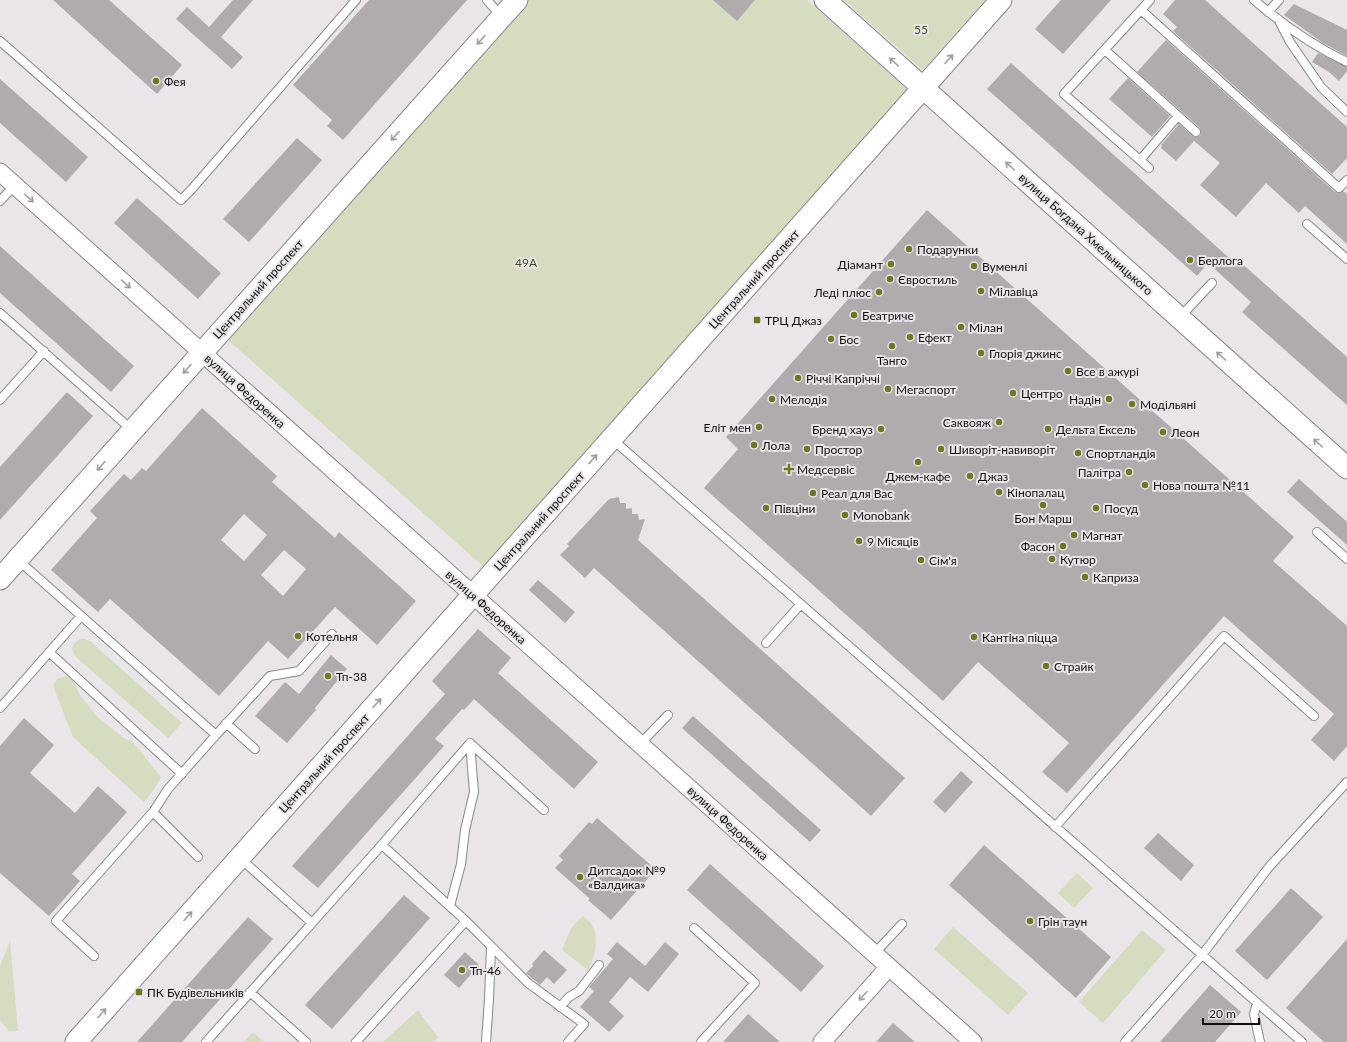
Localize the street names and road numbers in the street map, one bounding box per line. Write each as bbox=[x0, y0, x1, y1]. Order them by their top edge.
street label: вулиця Богдана Хмельницького bbox=[1016, 170, 1156, 298]
street label: Центральний проспект bbox=[705, 226, 803, 332]
street label: Центральний проспект bbox=[209, 236, 307, 342]
street label: вулиця Федоренка bbox=[202, 351, 288, 431]
street label: Центральний проспект bbox=[490, 468, 588, 574]
street label: вулиця Федоренка bbox=[443, 567, 529, 647]
street label: Центральний проспект bbox=[275, 710, 373, 816]
street label: вулиця Федоренка bbox=[685, 783, 771, 863]

